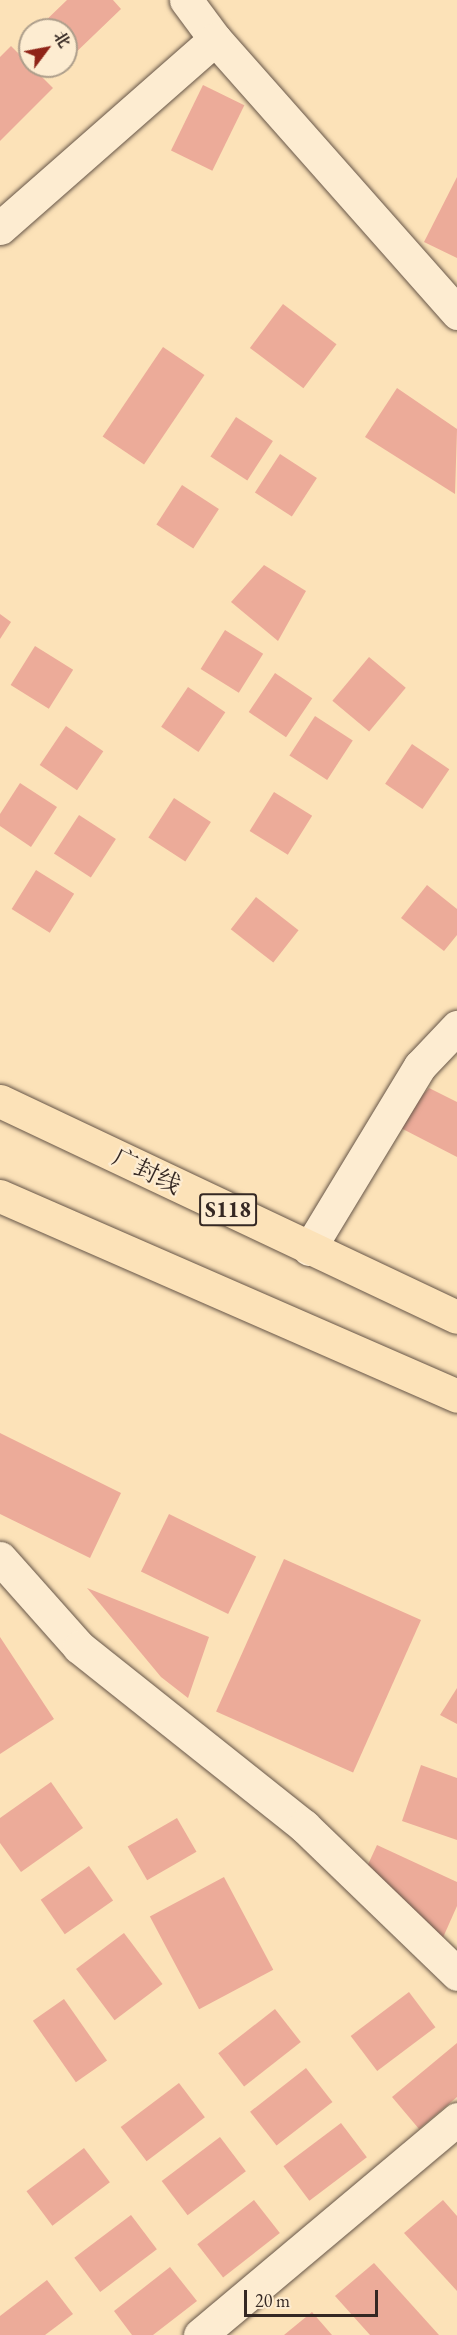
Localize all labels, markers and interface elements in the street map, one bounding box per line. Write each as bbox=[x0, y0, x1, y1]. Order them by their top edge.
north arrow bbox=[18, 18, 78, 78]
text: 北 bbox=[49, 27, 75, 52]
street label: 广封线 bbox=[108, 1142, 186, 1200]
road number: S118 bbox=[198, 1191, 258, 1229]
scale bar bbox=[247, 2278, 380, 2316]
text: 20 m bbox=[255, 2289, 290, 2312]

